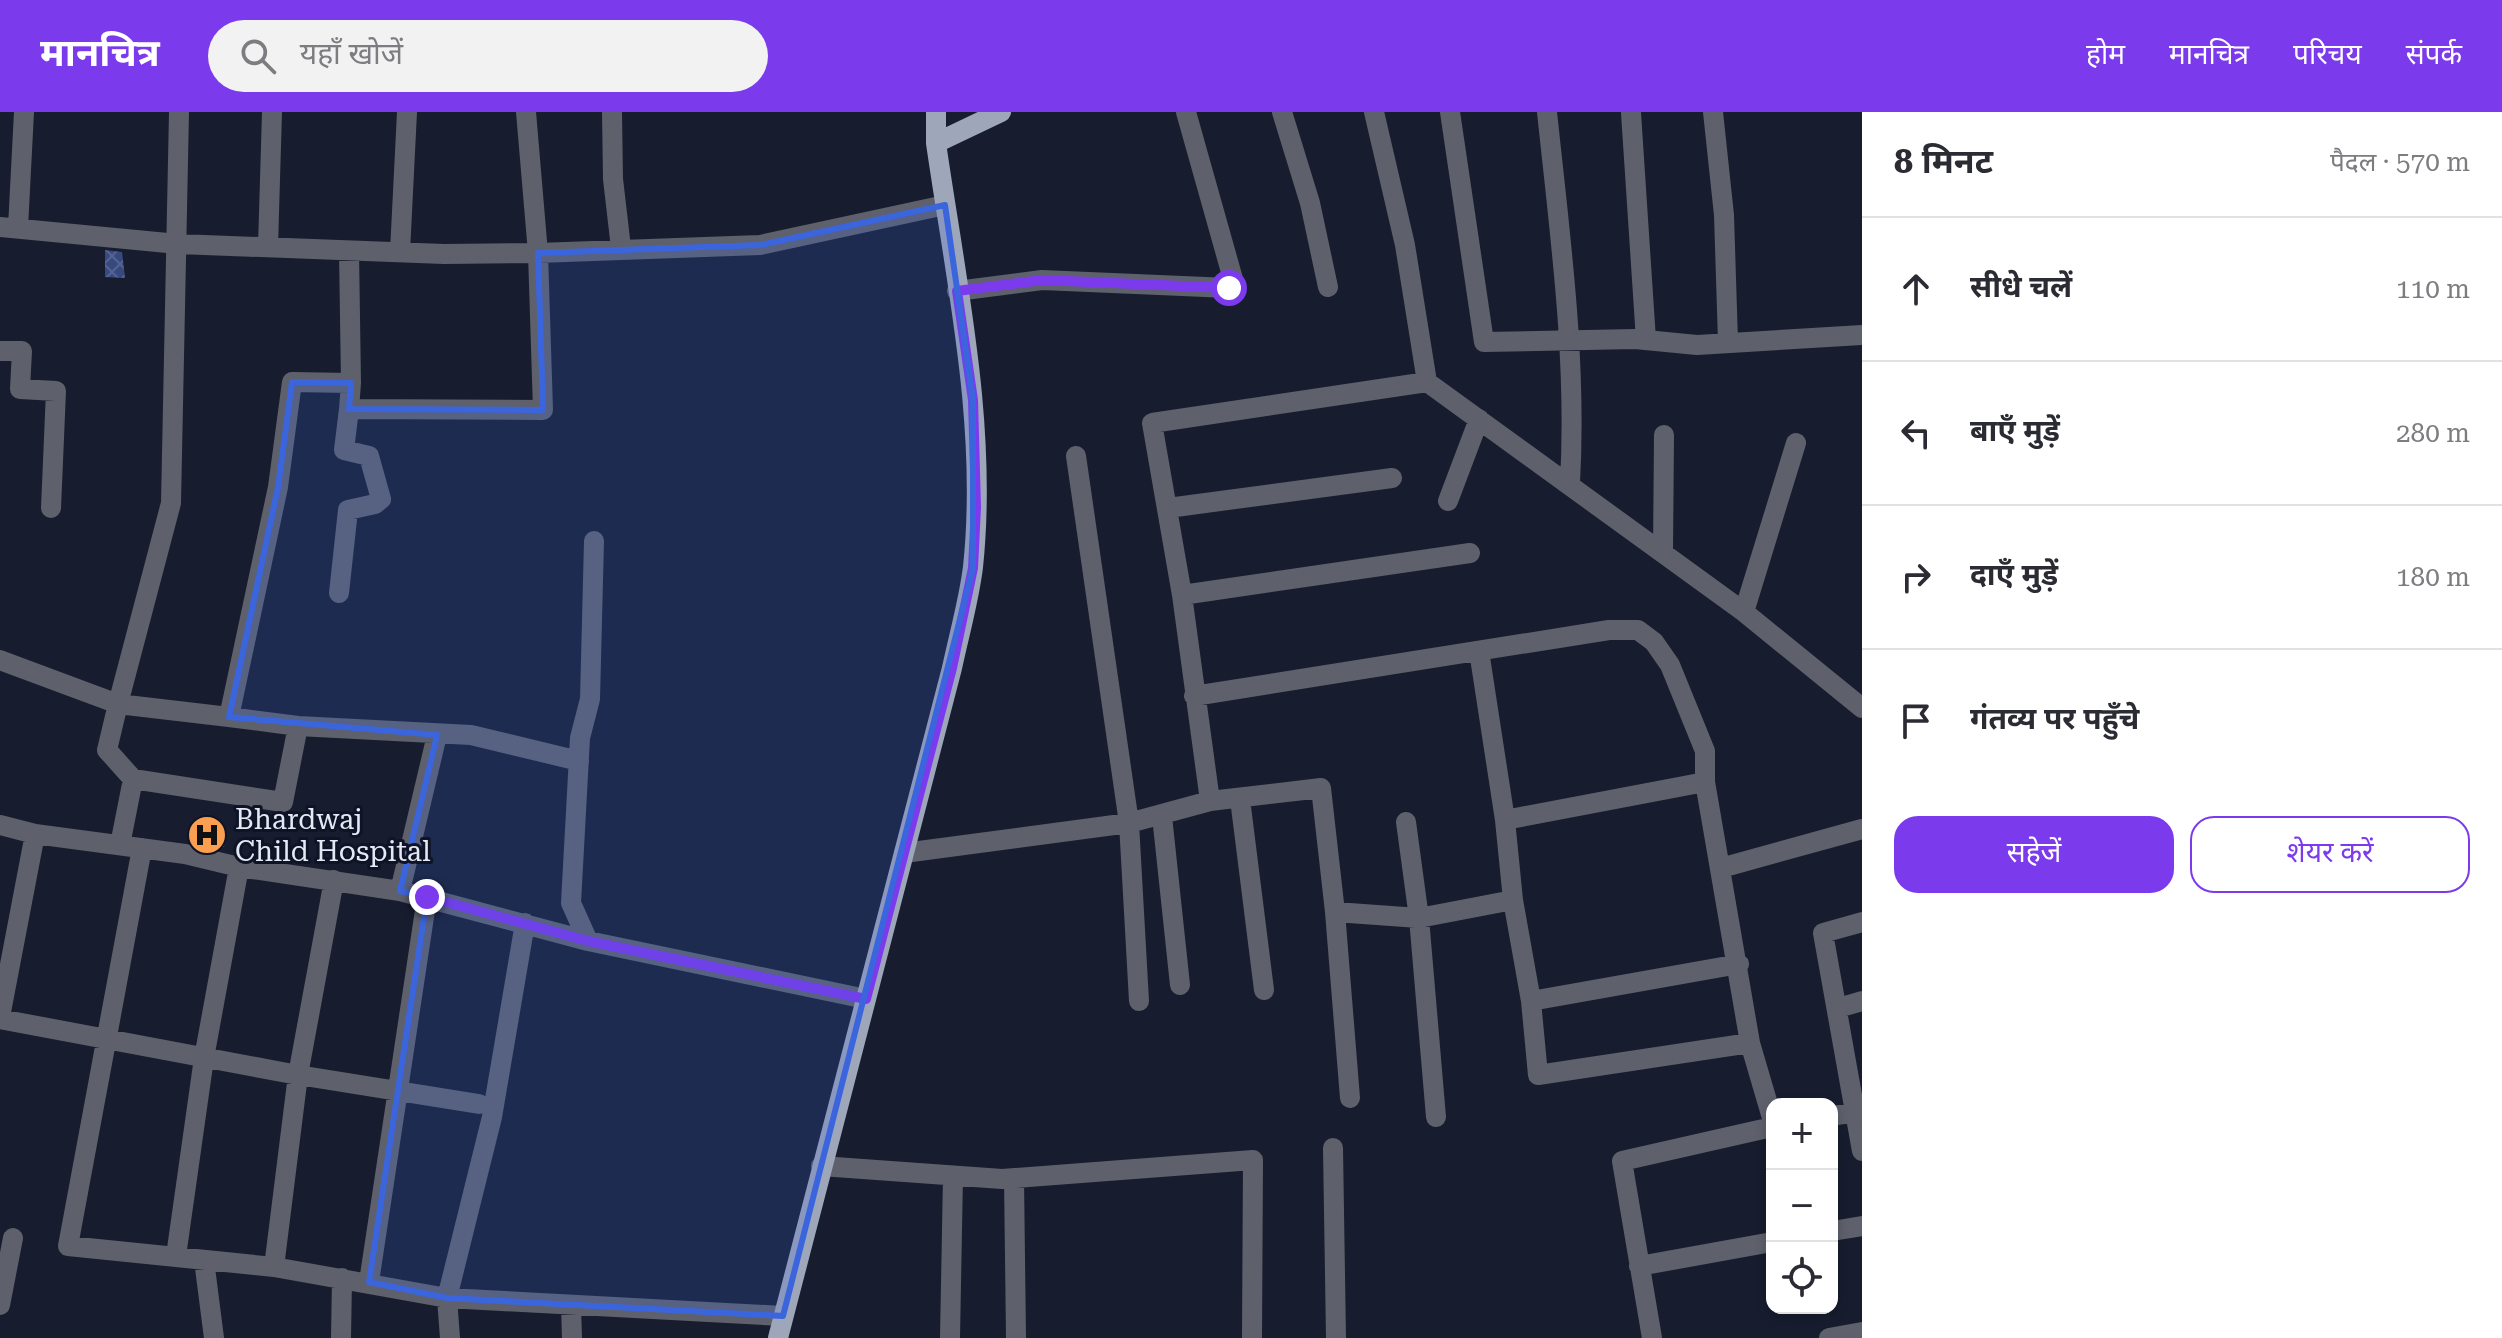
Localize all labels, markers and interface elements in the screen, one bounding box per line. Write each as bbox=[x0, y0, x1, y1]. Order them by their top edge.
search box bbox=[208, 20, 768, 92]
text: मानचित्र bbox=[40, 31, 160, 75]
icon: search bbox=[236, 34, 280, 78]
text: यहाँ खोजें bbox=[300, 36, 403, 71]
text: होम bbox=[2086, 38, 2125, 71]
text: मानचित्र bbox=[2169, 38, 2249, 71]
text: परिचय bbox=[2293, 38, 2362, 71]
text: संपर्क bbox=[2406, 38, 2462, 71]
text: 8 मिनट bbox=[1894, 141, 1993, 181]
text: पैदल · 570 m bbox=[2330, 147, 2470, 177]
icon: ahead bbox=[1894, 267, 1938, 311]
text: सीधे चलें bbox=[1970, 269, 2072, 304]
route start bbox=[1211, 270, 1247, 306]
text: 110 m bbox=[2396, 274, 2470, 304]
icon: left bbox=[1894, 411, 1938, 455]
text: बाएँ मुड़ें bbox=[1970, 413, 2060, 448]
text: 280 m bbox=[2396, 418, 2470, 448]
icon: right bbox=[1894, 555, 1938, 599]
text: दाएँ मुड़ें bbox=[1970, 557, 2058, 592]
text: 180 m bbox=[2396, 562, 2470, 592]
icon: arrive bbox=[1894, 699, 1938, 743]
text: गंतव्य पर पहुँचे bbox=[1970, 701, 2139, 736]
place label: Bhardwaj Child Hospital bbox=[235, 803, 431, 868]
hospital icon: Bhardwaj Child Hospital bbox=[186, 814, 228, 856]
button: सहेजें bbox=[1894, 816, 2174, 893]
button: शेयर करें bbox=[2190, 816, 2470, 893]
route end bbox=[409, 879, 445, 915]
map controls bbox=[1766, 1098, 1838, 1314]
button: + bbox=[1766, 1098, 1838, 1170]
button: − bbox=[1766, 1170, 1838, 1242]
button: locate bbox=[1766, 1242, 1838, 1314]

